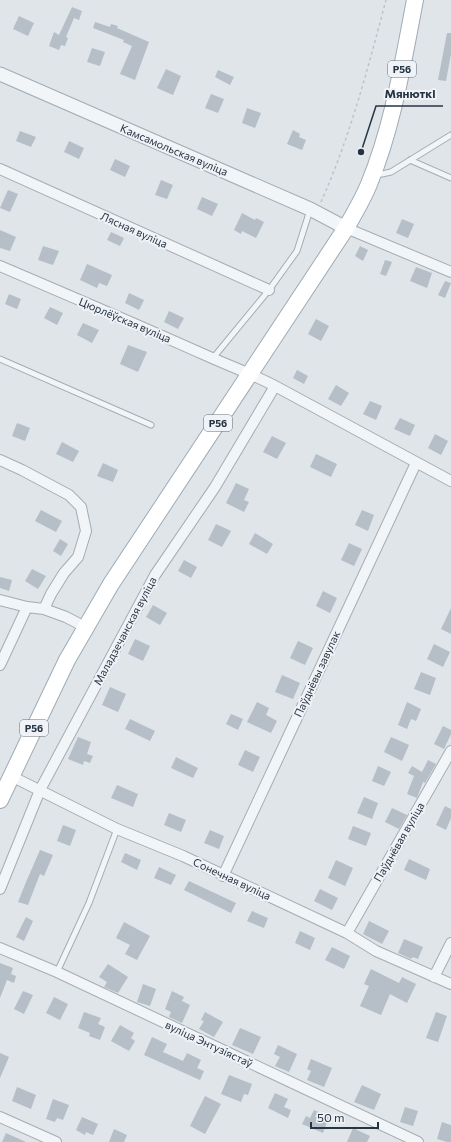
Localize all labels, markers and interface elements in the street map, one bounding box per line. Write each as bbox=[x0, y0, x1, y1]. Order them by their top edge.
road number: Р56 bbox=[388, 61, 416, 77]
callout: Мянюткі bbox=[376, 82, 443, 106]
text: Мянюткі bbox=[384, 86, 436, 100]
street label: Камсамольская вуліца bbox=[118, 121, 230, 178]
street label: Лясная вуліца bbox=[99, 209, 170, 250]
street label: Цюрлёўская вуліца bbox=[77, 294, 173, 345]
road number: Р56 bbox=[204, 415, 232, 431]
street label: Маладзечанская вуліца bbox=[90, 574, 159, 687]
street label: Паўднёвы завулак bbox=[291, 629, 342, 719]
road number: Р56 bbox=[20, 720, 48, 736]
street label: Паўднёвая вуліца bbox=[371, 800, 427, 884]
street label: Сонечная вуліца bbox=[191, 855, 273, 902]
street label: вуліца Энтузіястаў bbox=[163, 1018, 255, 1070]
scale bar bbox=[311, 1104, 378, 1130]
text: 50 m bbox=[317, 1110, 345, 1124]

